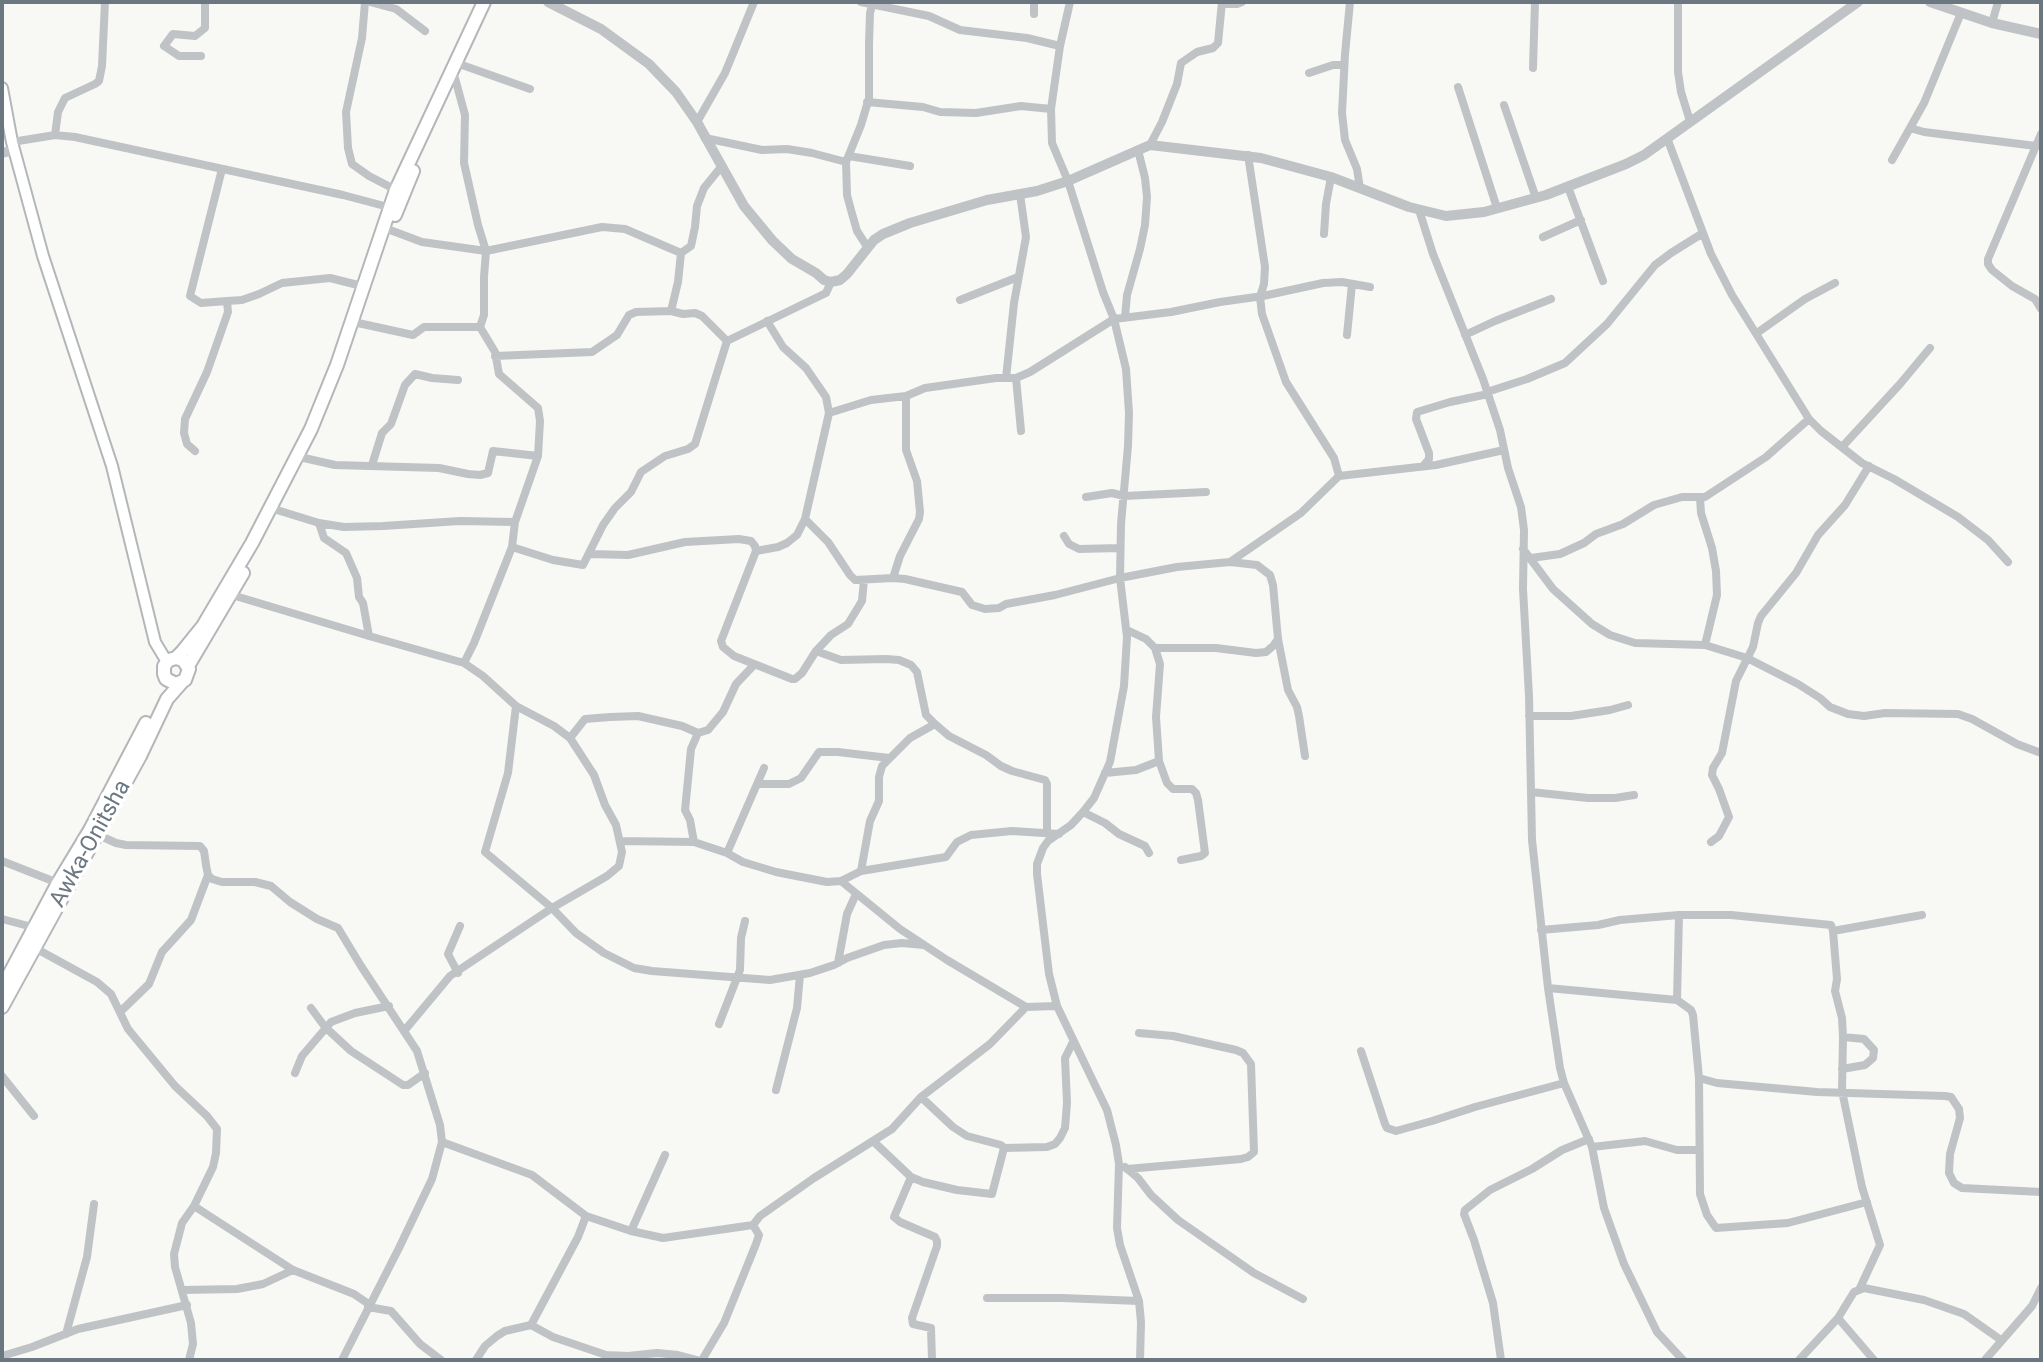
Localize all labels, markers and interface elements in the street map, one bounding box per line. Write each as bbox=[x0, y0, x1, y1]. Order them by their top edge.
street label: Awka-Onitsha bbox=[45, 776, 137, 912]

